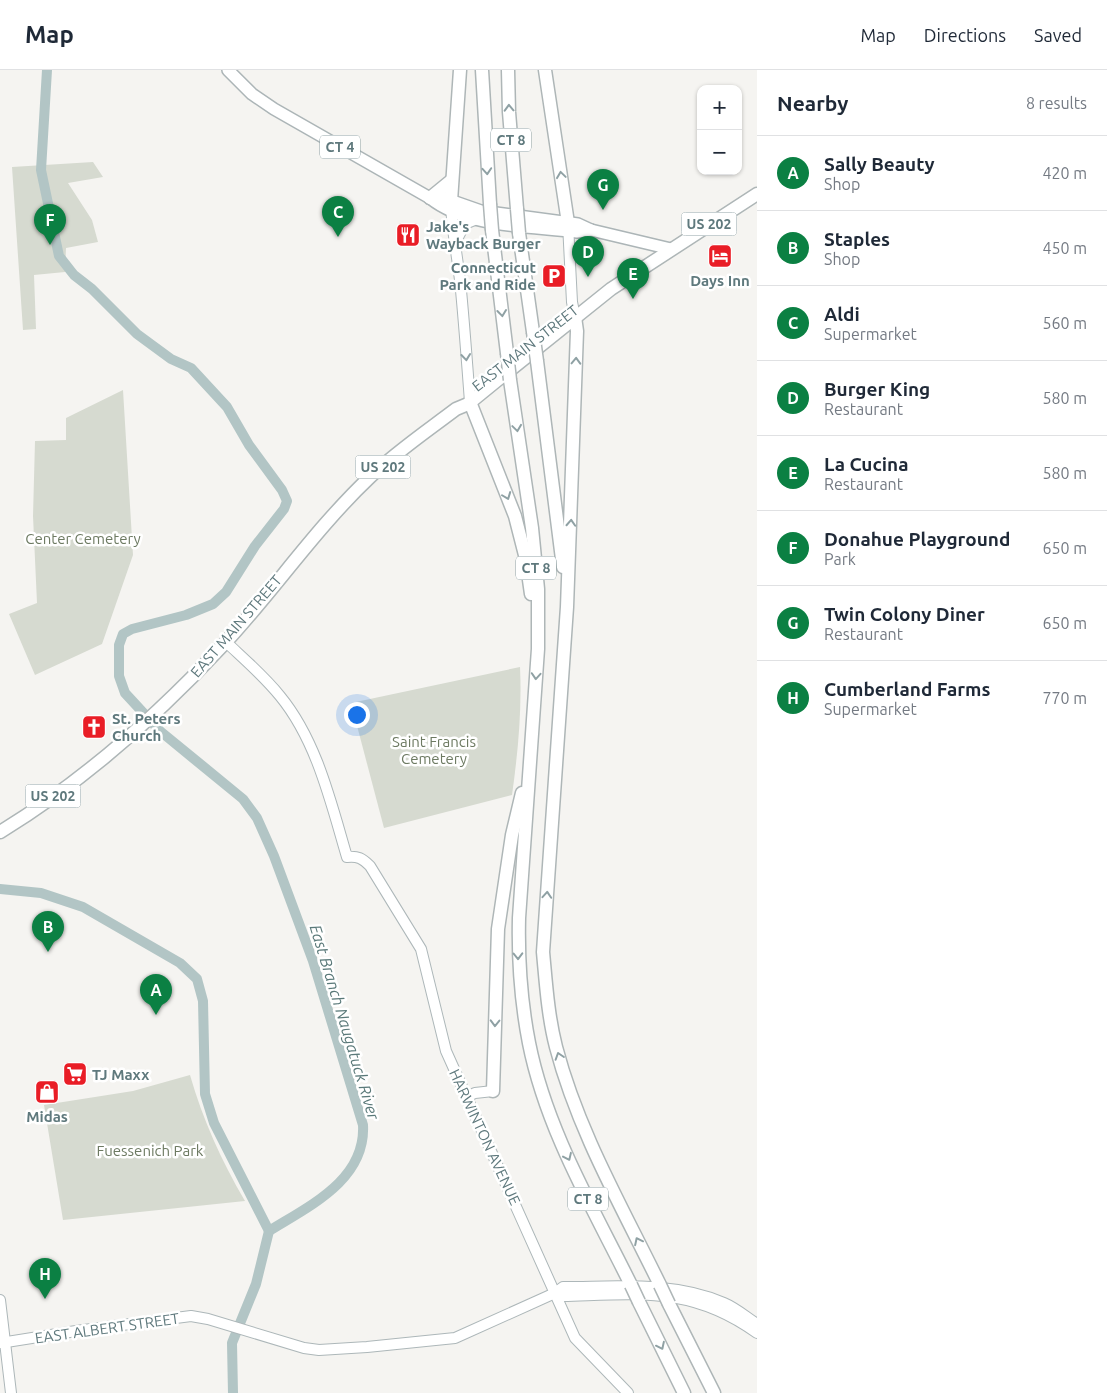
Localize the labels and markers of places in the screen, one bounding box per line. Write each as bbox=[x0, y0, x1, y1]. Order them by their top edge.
pin: G bbox=[587, 169, 619, 210]
pin: C bbox=[322, 196, 354, 237]
pin: F bbox=[34, 204, 66, 245]
place label: Jake's Wayback Burger bbox=[426, 218, 541, 252]
restaurant icon: Jake's Wayback Burger bbox=[395, 222, 421, 248]
pin: D bbox=[572, 236, 604, 277]
hotel icon: Days Inn bbox=[707, 243, 733, 269]
pin: E bbox=[617, 258, 649, 299]
place label: Connecticut Park and Ride bbox=[439, 259, 537, 293]
parking icon: Connecticut Park and Ride bbox=[541, 263, 567, 289]
place label: Days Inn bbox=[690, 272, 750, 289]
place label: St. Peters Church bbox=[112, 710, 180, 744]
church icon: St. Peters Church bbox=[81, 714, 107, 740]
pin: B bbox=[32, 911, 64, 952]
pin: A bbox=[140, 974, 172, 1015]
supermarket icon: TJ Maxx bbox=[62, 1061, 88, 1087]
place label: TJ Maxx bbox=[92, 1066, 149, 1083]
shop icon: Midas bbox=[34, 1079, 60, 1105]
place label: Midas bbox=[26, 1108, 68, 1125]
pin: H bbox=[29, 1258, 61, 1299]

